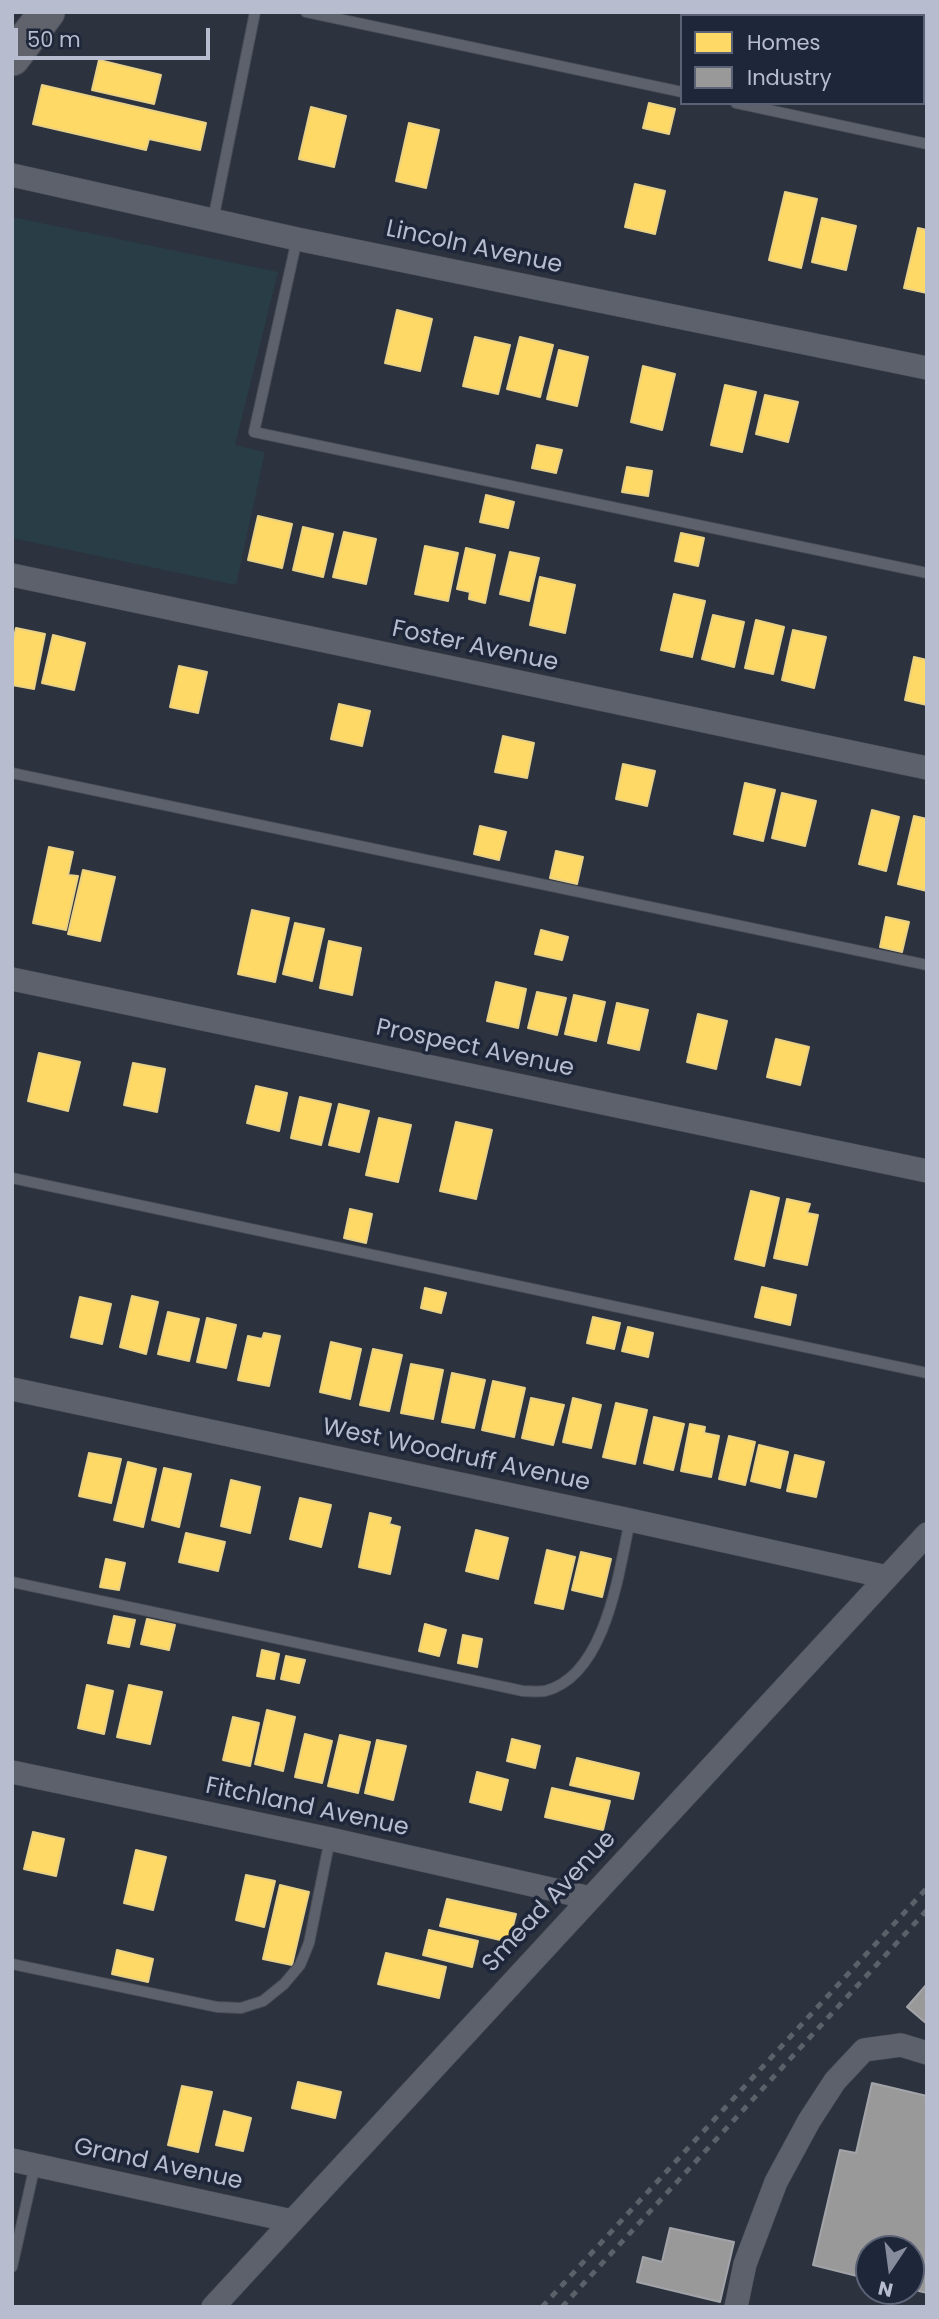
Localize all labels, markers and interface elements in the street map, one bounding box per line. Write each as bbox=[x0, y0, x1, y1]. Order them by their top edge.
scale bar bbox=[18, 14, 214, 58]
legend bbox=[680, 14, 925, 105]
text: 50 m bbox=[27, 25, 81, 54]
text: Homes bbox=[747, 28, 821, 57]
text: Industry bbox=[747, 63, 832, 92]
street label: Lincoln Avenue bbox=[383, 215, 565, 281]
street label: Foster Avenue bbox=[389, 615, 561, 679]
street label: Prospect Avenue bbox=[373, 1014, 577, 1084]
street label: West Woodruff Avenue bbox=[320, 1414, 592, 1498]
street label: Fitchland Avenue bbox=[203, 1772, 411, 1844]
street label: Smead Avenue bbox=[477, 1825, 623, 1979]
street label: Grand Avenue bbox=[71, 2133, 245, 2197]
north arrow bbox=[855, 2235, 925, 2305]
text: N bbox=[876, 2274, 896, 2304]

